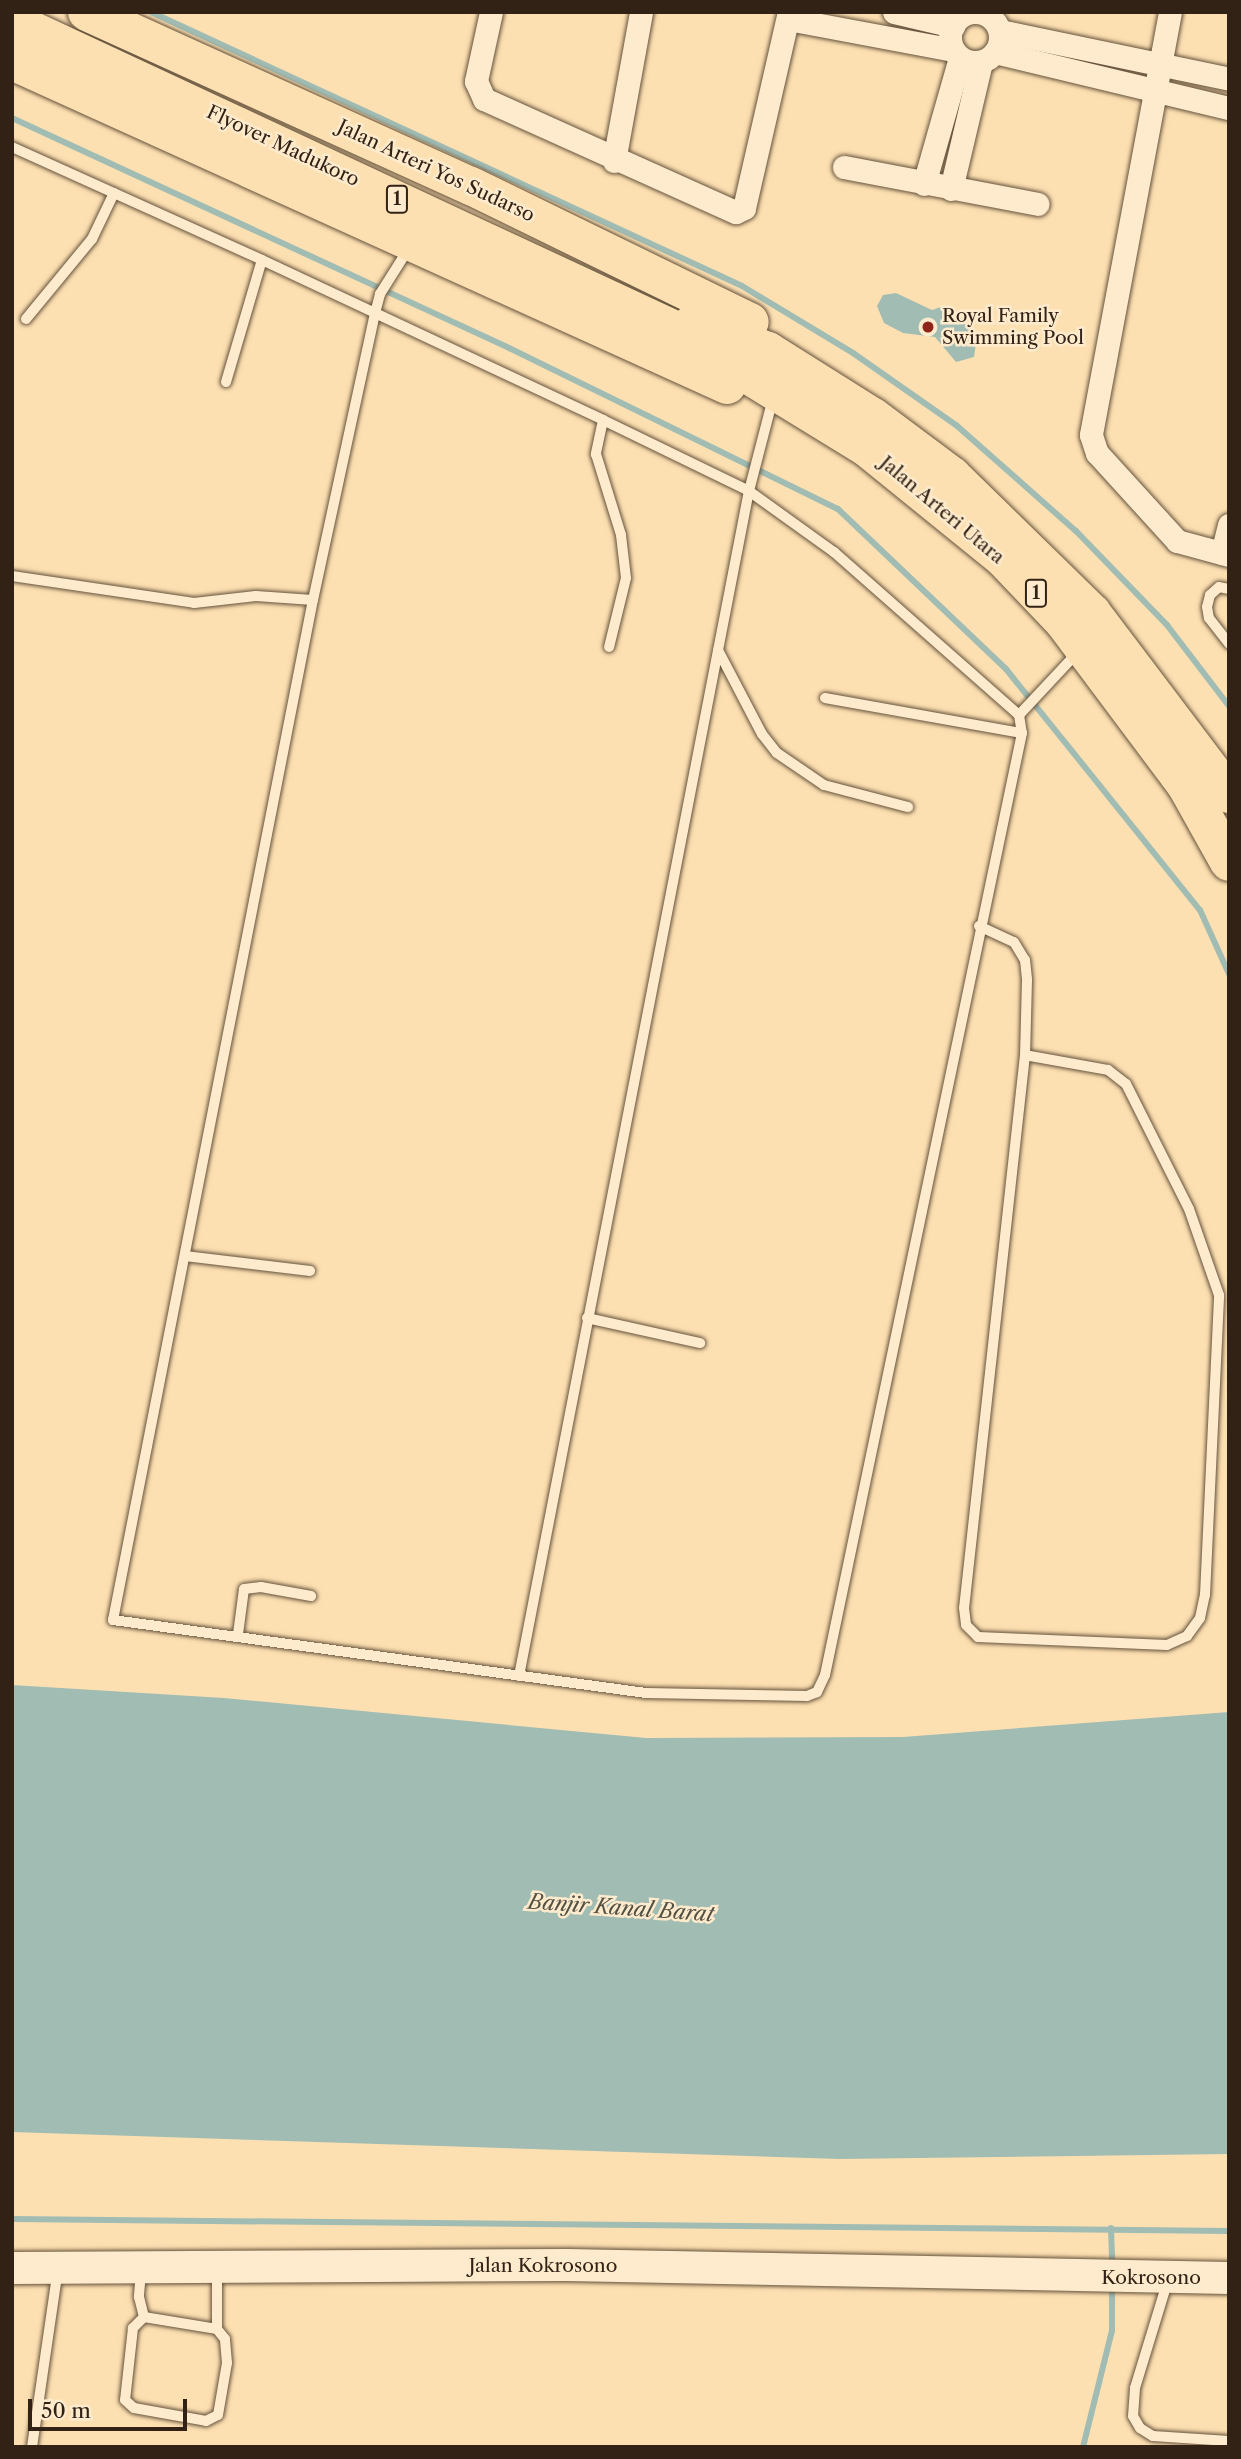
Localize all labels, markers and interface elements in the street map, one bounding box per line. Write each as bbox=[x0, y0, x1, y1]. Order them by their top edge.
street label: Flyover Madukoro bbox=[203, 101, 363, 191]
street label: Jalan Arteri Yos Sudarso bbox=[333, 115, 539, 227]
road number: 1 bbox=[385, 184, 409, 214]
place label: Royal Family Swimming Pool bbox=[942, 305, 1084, 349]
marker: Royal Family Swimming Pool bbox=[920, 319, 936, 335]
street label: Jalan Arteri Utara bbox=[875, 451, 1009, 569]
road number: 1 bbox=[1024, 578, 1048, 608]
water label: Banjir Kanal Barat bbox=[527, 1889, 715, 1927]
street label: Jalan Kokrosono bbox=[469, 2255, 617, 2277]
street label: Kokrosono bbox=[1101, 2267, 1201, 2289]
scale bar bbox=[32, 2386, 191, 2430]
text: 50 m bbox=[41, 2398, 91, 2423]

